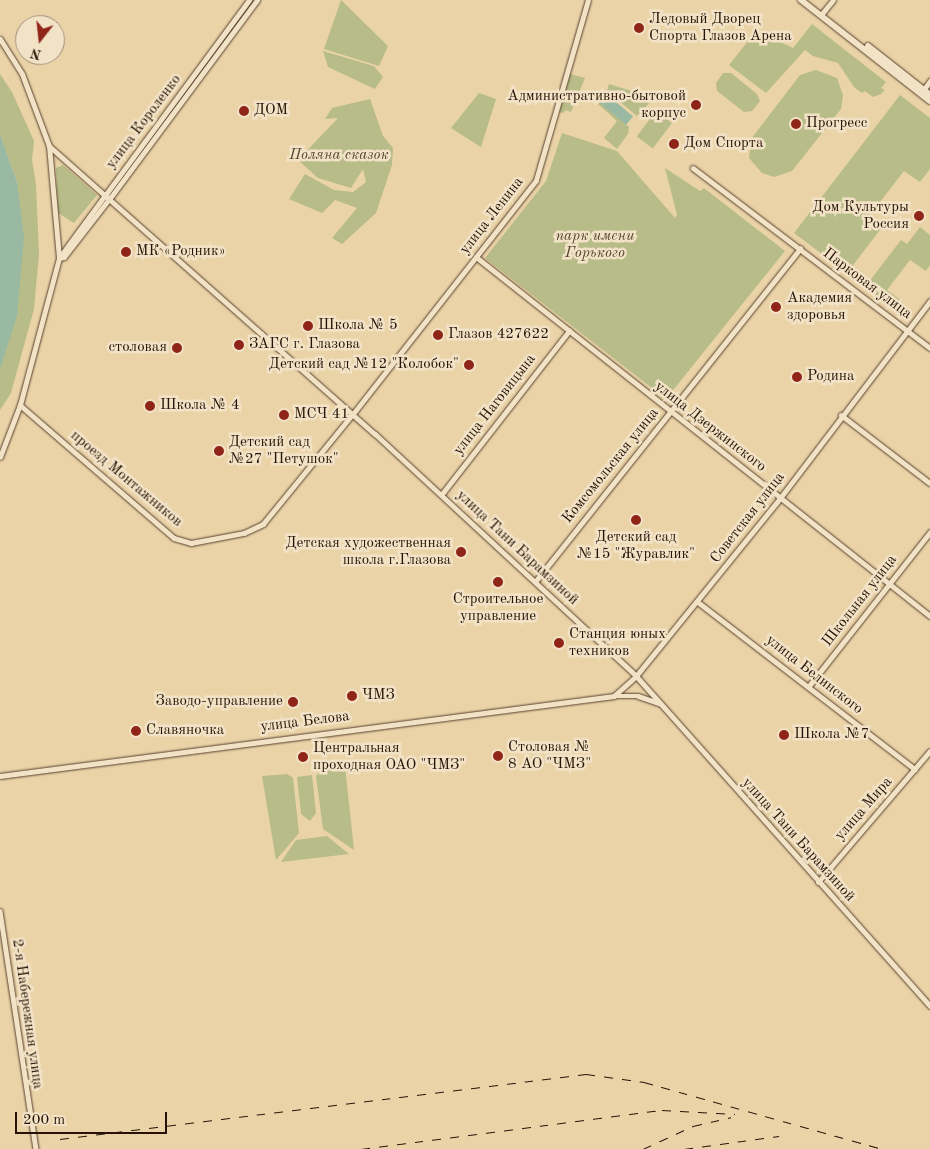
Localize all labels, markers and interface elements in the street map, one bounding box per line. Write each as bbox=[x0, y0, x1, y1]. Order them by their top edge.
place label: Ледовый Дворец Спорта Глазов Арена bbox=[649, 10, 792, 45]
north arrow bbox=[15, 15, 65, 65]
marker: Ледовый Дворец Спорта Глазов Арена bbox=[633, 22, 645, 34]
text: N bbox=[29, 45, 43, 62]
street label: улица Короленко bbox=[103, 71, 185, 173]
place label: Административно-бытовой корпус bbox=[507, 87, 686, 122]
marker: Административно-бытовой корпус bbox=[690, 99, 702, 111]
place label: ДОМ bbox=[254, 102, 288, 120]
marker: ДОМ bbox=[238, 105, 250, 117]
place label: Прогресс bbox=[806, 115, 867, 133]
marker: Прогресс bbox=[790, 118, 802, 130]
place label: Дом Спорта bbox=[684, 135, 763, 153]
marker: Дом Спорта bbox=[668, 138, 680, 150]
park label: Поляна сказок bbox=[289, 147, 389, 165]
street label: улица Ленина bbox=[456, 174, 528, 258]
place label: Дом Культуры Россия bbox=[812, 198, 909, 233]
marker: Дом Культуры Россия bbox=[913, 210, 925, 222]
park label: парк имени Горького bbox=[555, 227, 635, 262]
place label: МК «Родник» bbox=[136, 243, 226, 261]
street label: Парковая улица bbox=[819, 245, 915, 323]
marker: МК «Родник» bbox=[120, 246, 132, 258]
place label: Академия здоровья bbox=[787, 289, 852, 324]
marker: Академия здоровья bbox=[769, 300, 783, 314]
place label: Школа № 5 bbox=[318, 317, 398, 335]
marker: Школа № 5 bbox=[302, 320, 314, 332]
place label: Глазов 427622 bbox=[448, 326, 549, 344]
marker: Глазов 427622 bbox=[432, 329, 444, 341]
place label: ЗАГС г. Глазова bbox=[249, 336, 360, 354]
place label: столовая bbox=[109, 339, 167, 357]
marker: ЗАГС г. Глазова bbox=[233, 339, 245, 351]
marker: столовая bbox=[171, 342, 183, 354]
street label: улица Наговицына bbox=[450, 351, 540, 459]
place label: Детский сад №12 "Колобок" bbox=[269, 356, 459, 374]
marker: Детский сад №12 "Колобок" bbox=[463, 359, 475, 371]
place label: Родина bbox=[807, 368, 854, 386]
marker: Родина bbox=[791, 371, 803, 383]
street label: улица Дзержинского bbox=[651, 378, 769, 476]
place label: Школа № 4 bbox=[160, 397, 240, 415]
marker: Школа № 4 bbox=[144, 400, 156, 412]
street label: Комсомольская улица bbox=[559, 405, 663, 527]
place label: МСЧ 41 bbox=[294, 406, 349, 424]
marker: МСЧ 41 bbox=[278, 409, 290, 421]
street label: проезд Монтажников bbox=[66, 427, 186, 531]
place label: Детский сад №27 "Петушок" bbox=[229, 433, 339, 468]
marker: Детский сад №27 "Петушок" bbox=[213, 445, 225, 457]
street label: Советская улица bbox=[707, 469, 789, 567]
street label: улица Тани Барамзиной bbox=[452, 487, 582, 609]
marker: Детский сад №15 "Журавлик" bbox=[630, 514, 642, 526]
place label: Детский сад №15 "Журавлик" bbox=[577, 528, 695, 563]
place label: Детская художественная школа г.Глазова bbox=[286, 534, 451, 569]
marker: Детская художественная школа г.Глазова bbox=[455, 546, 467, 558]
street label: Школьная улица bbox=[819, 552, 901, 650]
marker: Строительное управление bbox=[492, 576, 504, 588]
place label: Строительное управление bbox=[453, 590, 543, 625]
place label: Станция юных техников bbox=[569, 625, 666, 660]
street label: улица Белинского bbox=[762, 631, 866, 719]
marker: Станция юных техников bbox=[553, 637, 565, 649]
place label: ЧМЗ bbox=[362, 687, 395, 705]
marker: ЧМЗ bbox=[346, 690, 358, 702]
place label: Заводо-управление bbox=[155, 693, 283, 711]
marker: Заводо-управление bbox=[287, 696, 299, 708]
street label: улица Белова bbox=[259, 708, 351, 736]
place label: Славяночка bbox=[146, 722, 224, 740]
marker: Славяночка bbox=[130, 725, 142, 737]
place label: Школа №7 bbox=[794, 726, 869, 744]
marker: Школа №7 bbox=[778, 729, 790, 741]
place label: Столовая № 8 АО "ЧМЗ" bbox=[508, 738, 591, 773]
place label: Центральная проходная ОАО "ЧМЗ" bbox=[313, 739, 465, 774]
marker: Столовая № 8 АО "ЧМЗ" bbox=[492, 750, 504, 762]
marker: Центральная проходная ОАО "ЧМЗ" bbox=[297, 751, 309, 763]
street label: улица Тани Барамзиной bbox=[738, 774, 858, 906]
street label: улица Мира bbox=[831, 774, 897, 844]
street label: 2-я Набережная улица bbox=[8, 938, 46, 1090]
scale bar bbox=[18, 1102, 170, 1134]
text: 200 m bbox=[23, 1113, 65, 1128]

